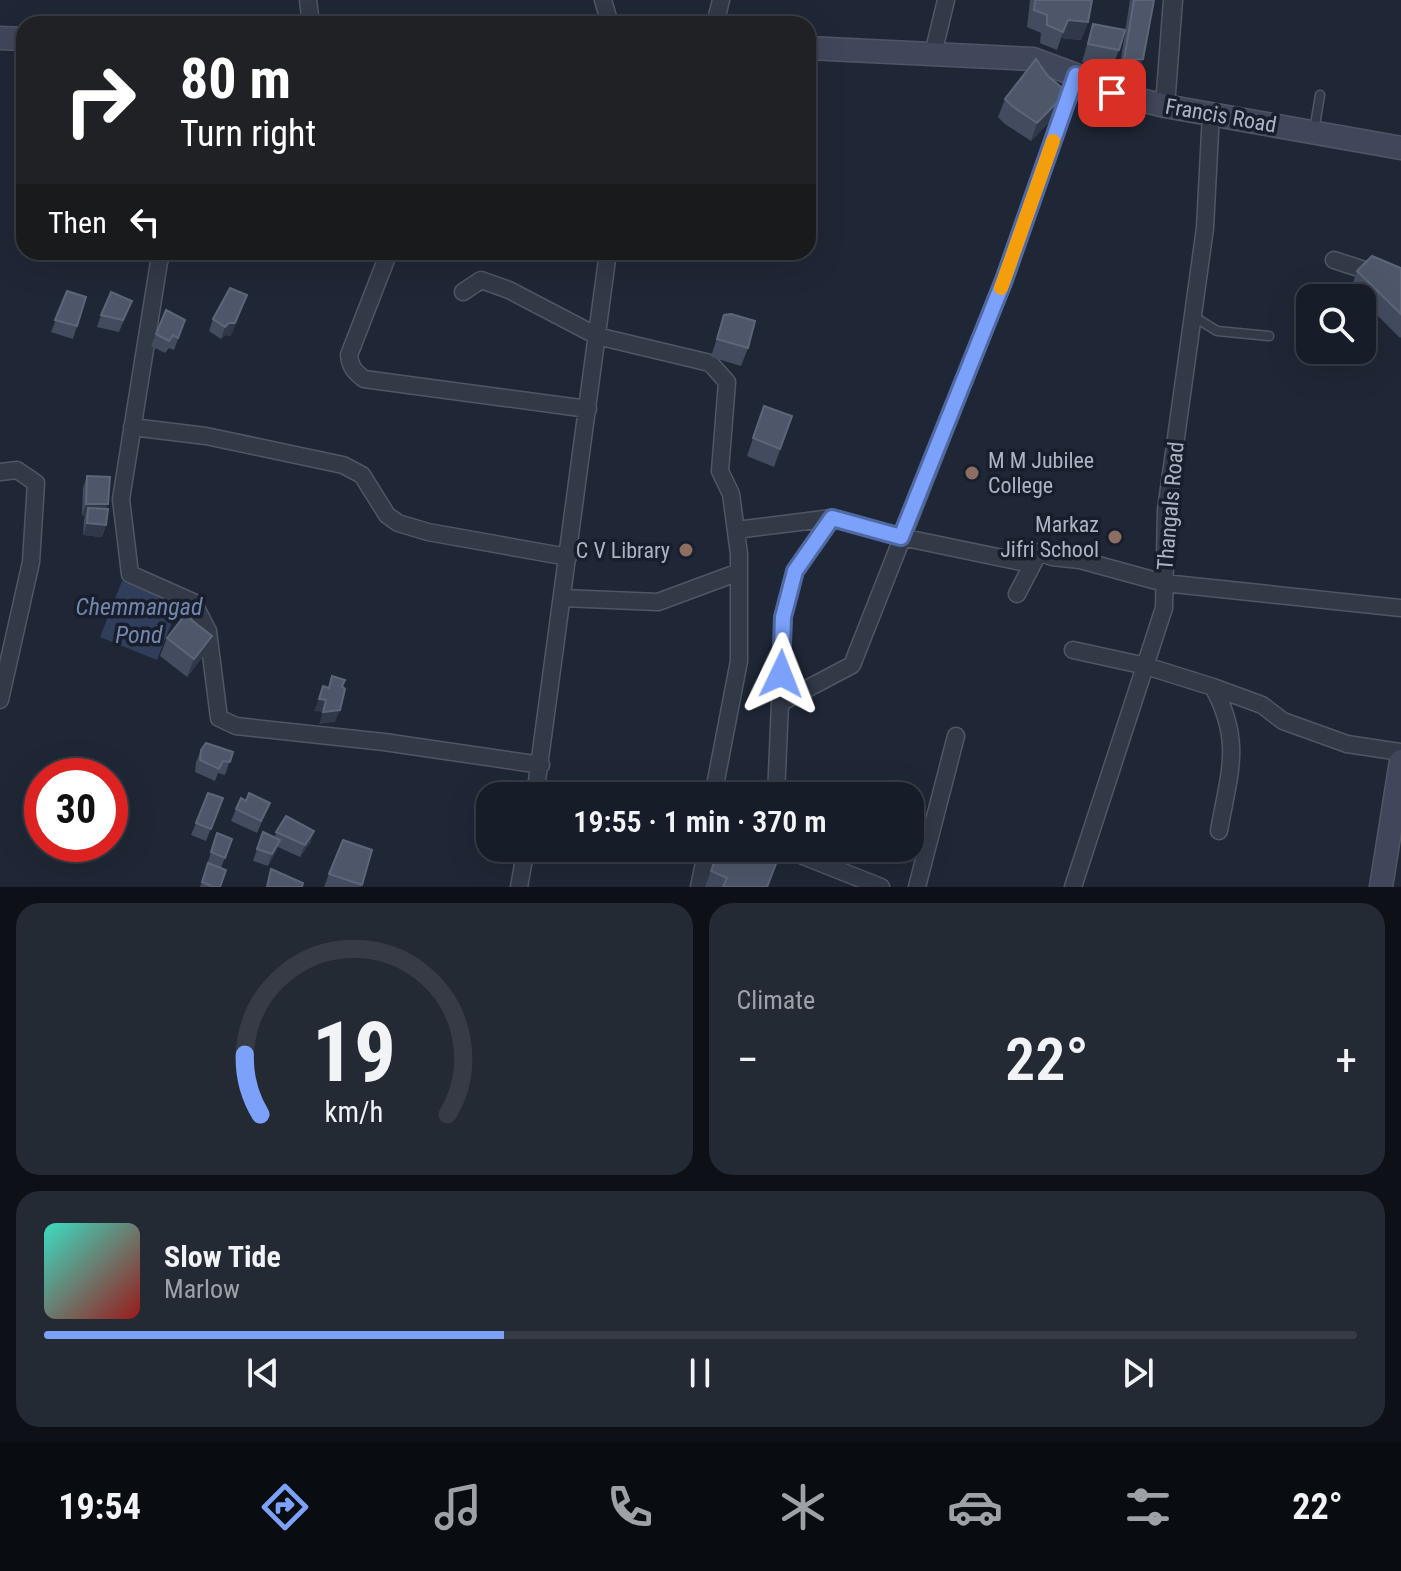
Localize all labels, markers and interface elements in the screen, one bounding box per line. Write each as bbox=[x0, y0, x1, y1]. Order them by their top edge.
text: 80 m bbox=[180, 46, 291, 112]
icon: right bbox=[48, 48, 152, 152]
pin bbox=[1078, 59, 1146, 127]
icon: arrive bbox=[1090, 71, 1134, 115]
street label: Francis Road bbox=[1163, 93, 1278, 138]
text: Turn right bbox=[180, 113, 316, 155]
icon: left bbox=[123, 200, 167, 244]
text: Then bbox=[48, 205, 107, 240]
map controls bbox=[1296, 284, 1376, 364]
button: search bbox=[1296, 284, 1376, 364]
street label: Thangals Road bbox=[1152, 441, 1189, 571]
place label: M M Jubilee College bbox=[988, 448, 1094, 498]
marker: M M Jubilee College bbox=[963, 464, 981, 482]
place label: Markaz Jifri School bbox=[1000, 512, 1099, 562]
marker: Markaz Jifri School bbox=[1106, 528, 1124, 546]
place label: C V Library bbox=[576, 538, 670, 563]
marker: C V Library bbox=[677, 541, 695, 559]
water label: Chemmangad Pond bbox=[75, 593, 203, 649]
position arrow bbox=[739, 632, 823, 716]
speed limit sign: 30 bbox=[24, 758, 128, 862]
text: 19:55 · 1 min · 370 m bbox=[573, 804, 827, 839]
text: Climate bbox=[737, 985, 815, 1015]
text: 19 bbox=[312, 1004, 396, 1101]
text: 22° bbox=[1005, 1024, 1089, 1095]
text: − bbox=[737, 1034, 759, 1086]
text: + bbox=[1335, 1034, 1357, 1086]
text: km/h bbox=[325, 1095, 384, 1129]
text: Slow Tide bbox=[164, 1239, 281, 1274]
text: Marlow bbox=[164, 1274, 240, 1304]
icon: previous bbox=[241, 1351, 285, 1395]
icon: pause bbox=[678, 1351, 722, 1395]
icon: next bbox=[1116, 1351, 1160, 1395]
icon: directions bbox=[257, 1479, 313, 1535]
icon: music bbox=[430, 1479, 486, 1535]
icon: phone bbox=[602, 1479, 658, 1535]
icon: climate bbox=[775, 1479, 831, 1535]
icon: car bbox=[947, 1479, 1003, 1535]
icon: filters bbox=[1120, 1479, 1176, 1535]
text: 19:54 bbox=[58, 1486, 141, 1528]
text: 22° bbox=[1292, 1486, 1343, 1528]

